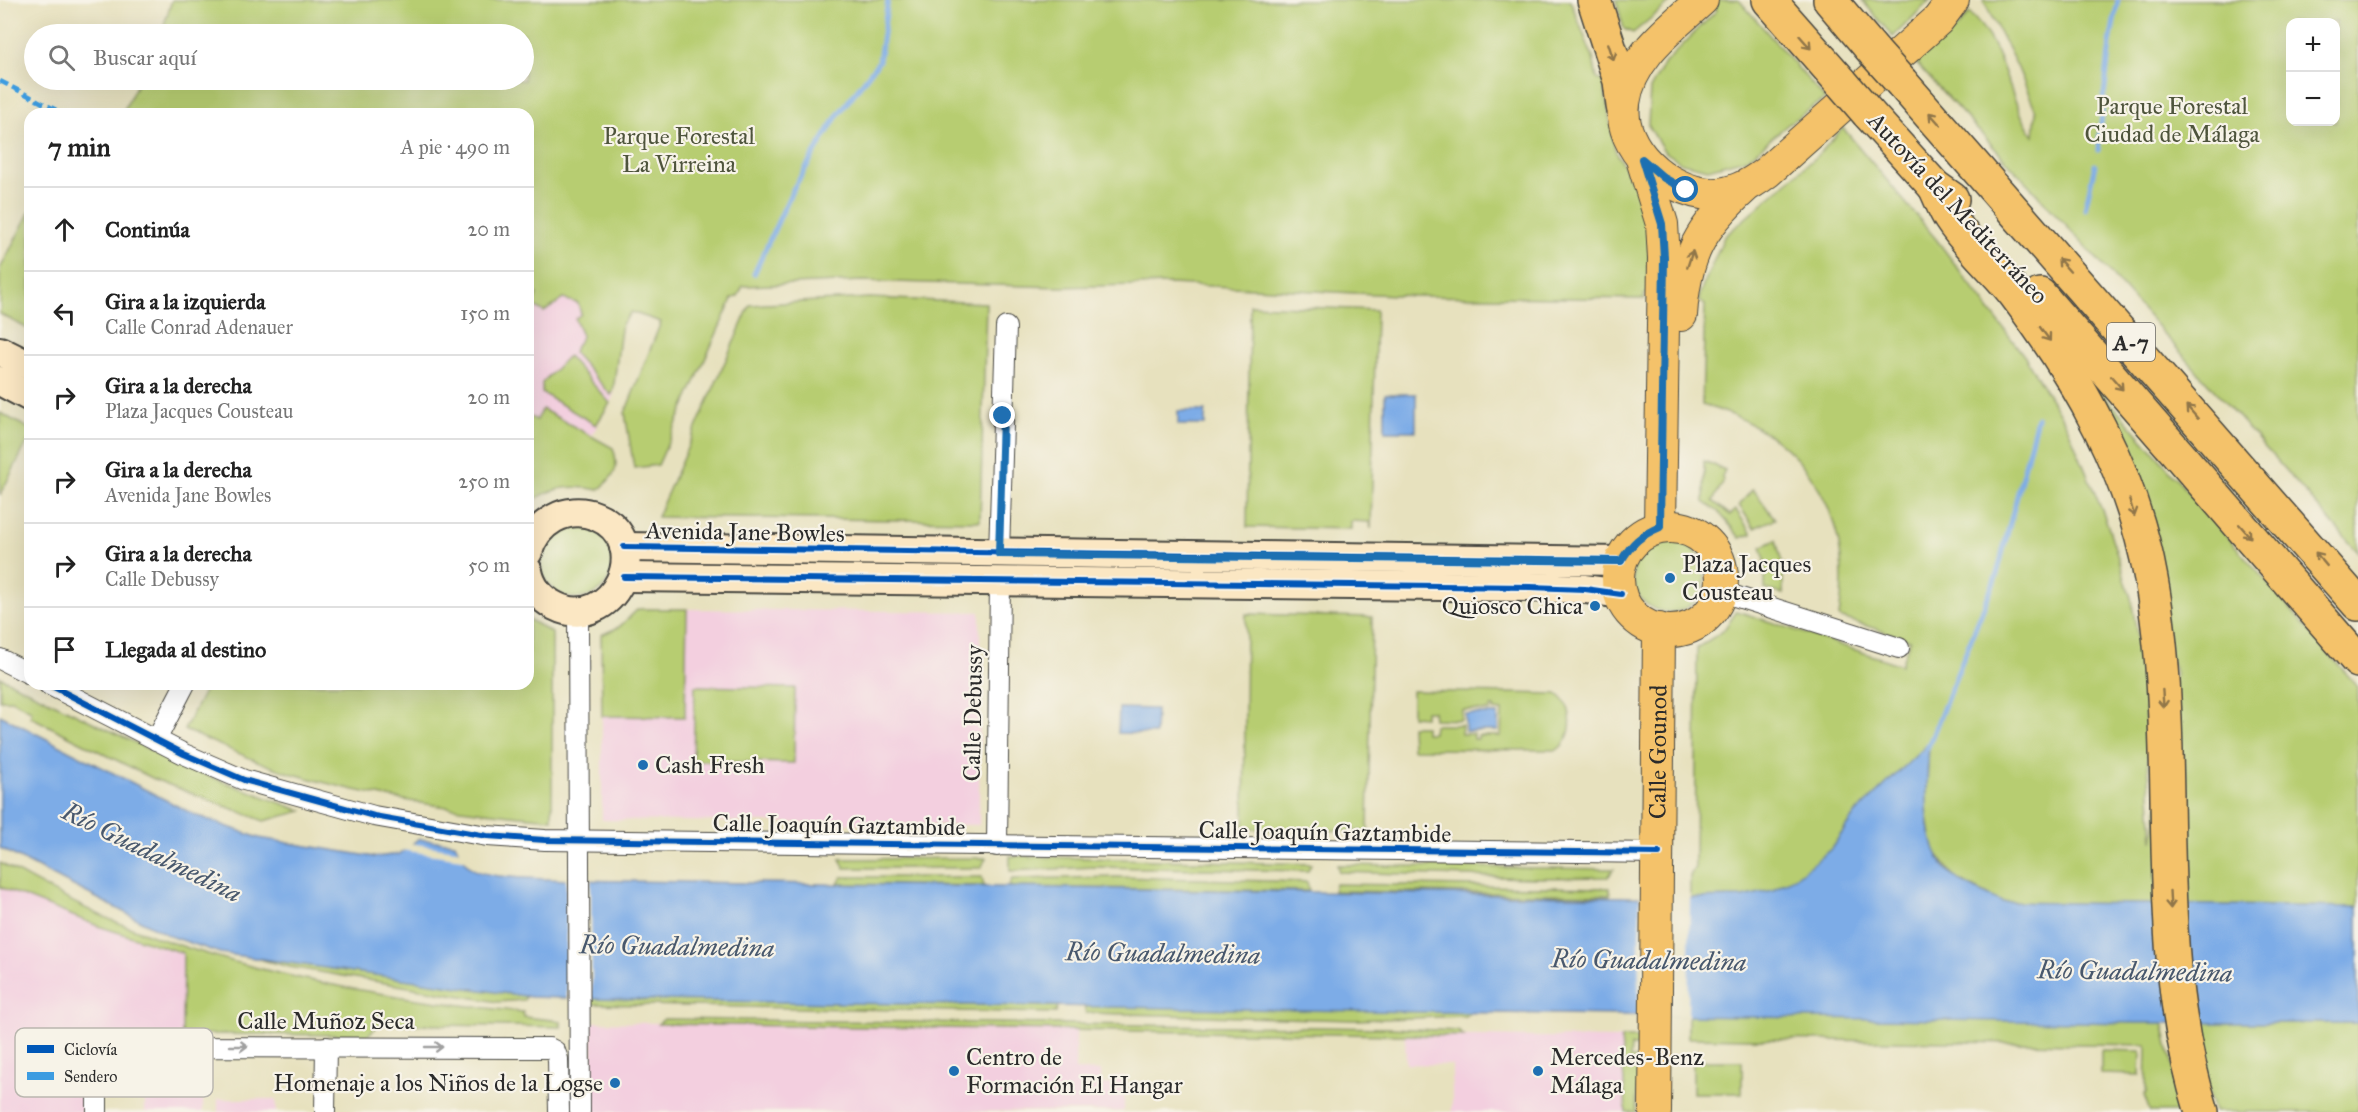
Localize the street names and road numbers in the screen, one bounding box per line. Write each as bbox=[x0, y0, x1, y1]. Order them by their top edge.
street label: Autovía del Mediterráneo bbox=[1861, 105, 2055, 310]
road number: A-7 bbox=[2107, 323, 2155, 361]
street label: Avenida Jane Bowles bbox=[644, 515, 845, 549]
street label: Calle Debussy bbox=[957, 644, 989, 782]
street label: Calle Gounod bbox=[1642, 685, 1674, 819]
street label: Calle Joaquín Gaztambide bbox=[712, 808, 966, 842]
street label: Calle Joaquín Gaztambide bbox=[1198, 815, 1452, 849]
street label: Calle Muñoz Seca bbox=[237, 1006, 416, 1036]

